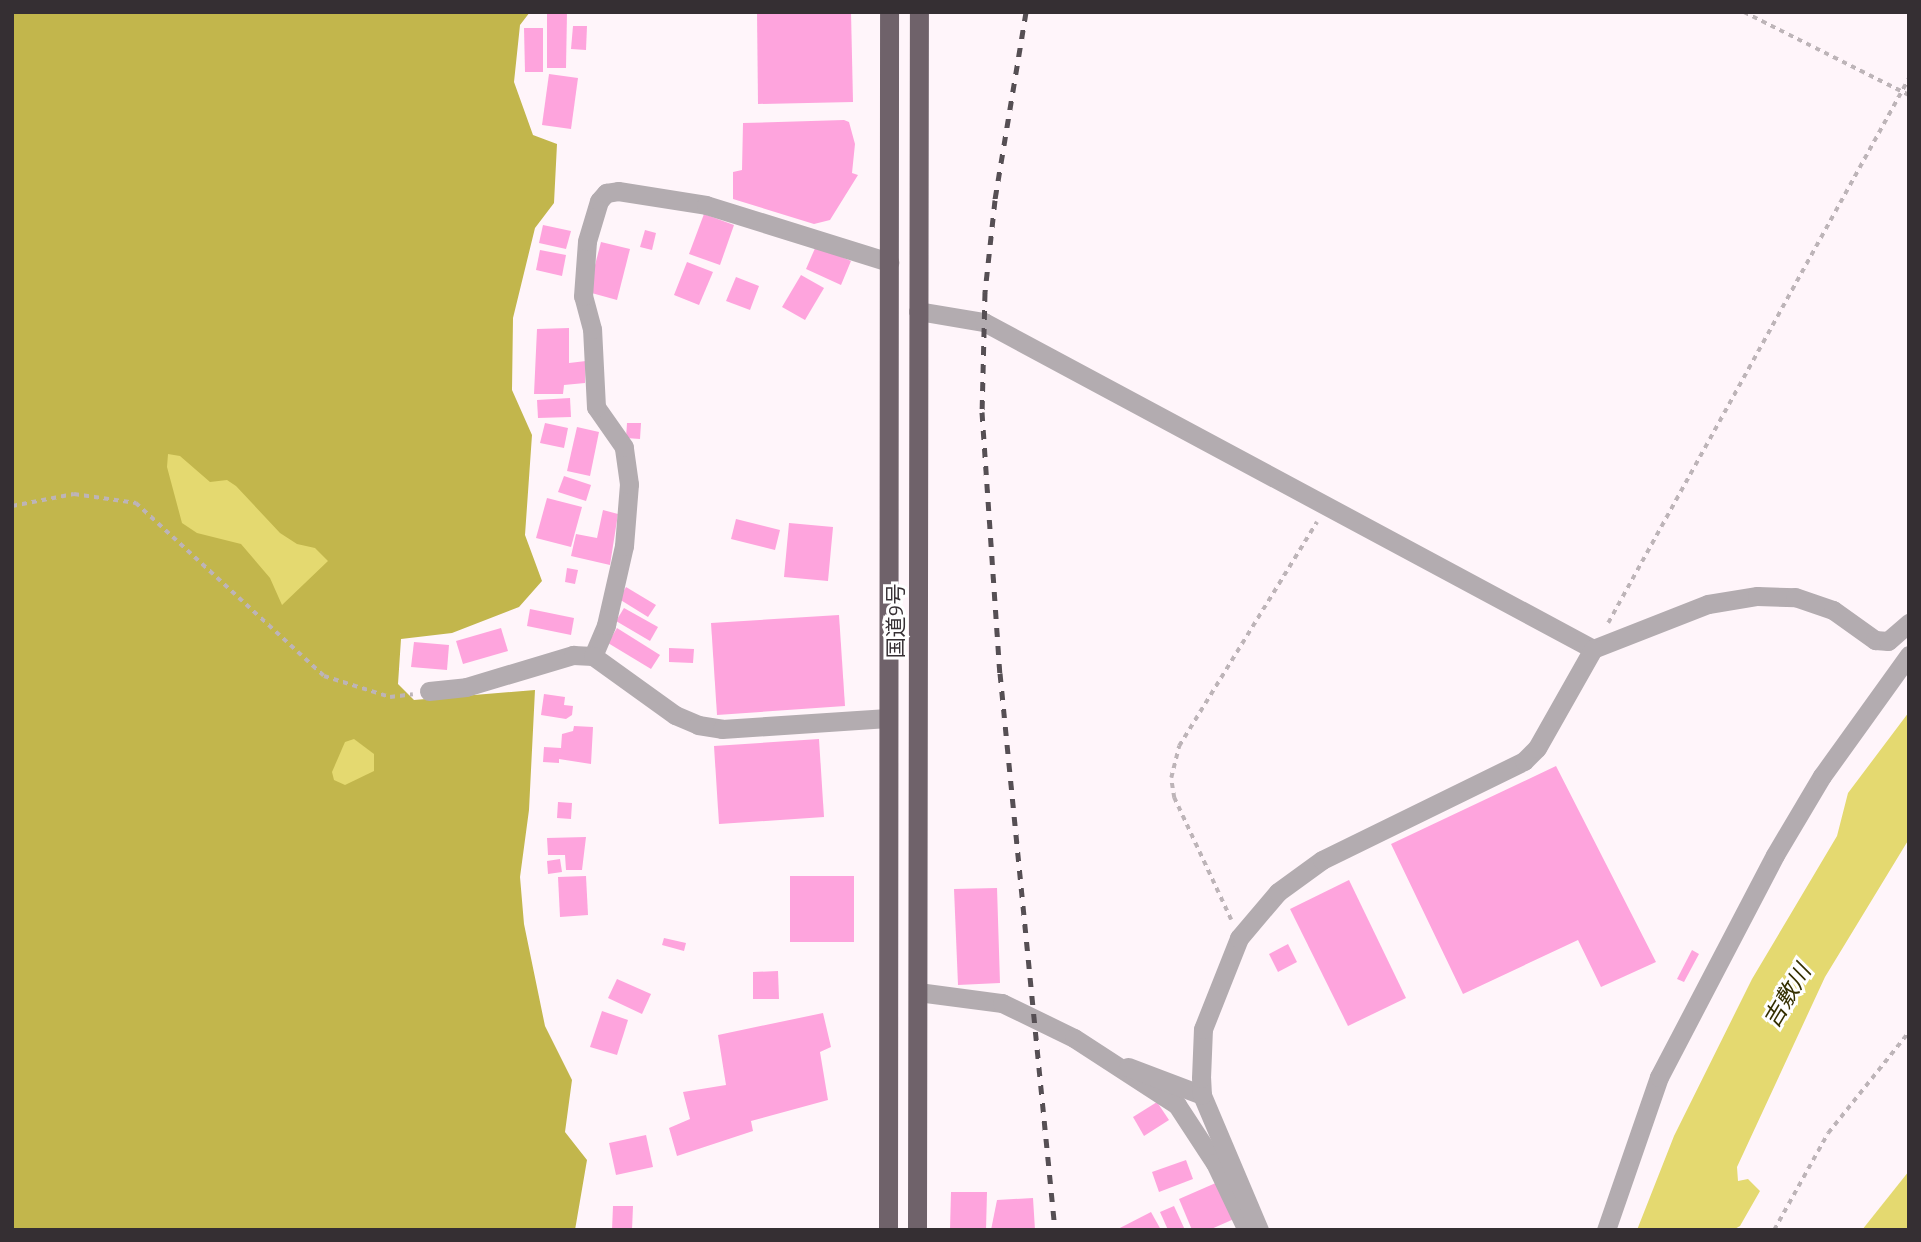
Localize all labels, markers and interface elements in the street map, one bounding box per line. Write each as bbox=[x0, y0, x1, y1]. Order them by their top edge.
street label: 国道9号 bbox=[882, 584, 908, 658]
water label: 吉敷川 bbox=[1757, 959, 1817, 1033]

